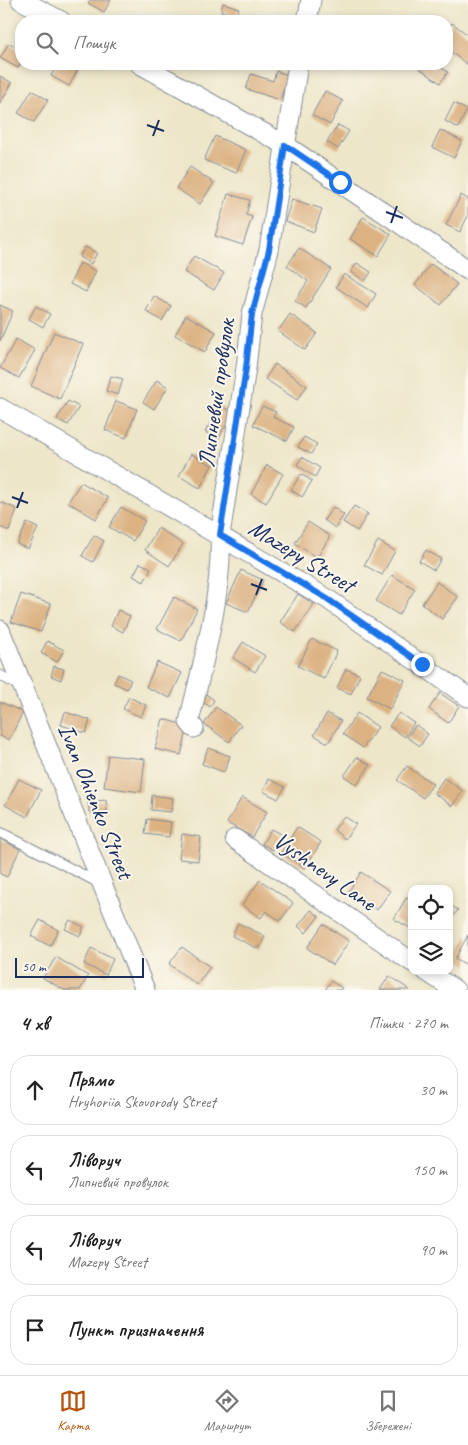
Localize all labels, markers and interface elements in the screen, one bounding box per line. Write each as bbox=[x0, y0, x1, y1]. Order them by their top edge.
search box bbox=[15, 15, 453, 70]
icon: search bbox=[33, 29, 61, 57]
text: Пошук bbox=[73, 31, 115, 55]
route start bbox=[329, 171, 352, 194]
street label: Липневий провулок bbox=[191, 315, 242, 469]
street label: Mazepy Street bbox=[244, 513, 363, 601]
route end bbox=[411, 653, 434, 676]
street label: Ivan Ohienko Street bbox=[51, 719, 142, 885]
street label: Vyshnevy Lane bbox=[268, 825, 384, 918]
map controls bbox=[408, 885, 453, 975]
button: locate bbox=[408, 885, 453, 930]
button: layers bbox=[408, 930, 453, 975]
scale bar bbox=[15, 955, 144, 978]
text: 50 m bbox=[22, 958, 46, 975]
text: 4 хв bbox=[20, 1010, 49, 1036]
text: Пішки · 270 m bbox=[369, 1013, 448, 1033]
text: Прямо bbox=[68, 1068, 113, 1092]
icon: ahead bbox=[21, 1076, 49, 1104]
text: 30 m bbox=[420, 1080, 447, 1100]
text: Hryhoriia Skovorody Street bbox=[68, 1092, 216, 1112]
text: Ліворуч bbox=[68, 1148, 120, 1172]
icon: left bbox=[21, 1156, 49, 1184]
text: 150 m bbox=[413, 1160, 447, 1180]
text: Липневий провулок bbox=[68, 1172, 168, 1192]
text: Ліворуч bbox=[68, 1228, 120, 1252]
icon: left bbox=[21, 1236, 49, 1264]
text: 90 m bbox=[420, 1240, 447, 1260]
text: Mazepy Street bbox=[68, 1252, 147, 1272]
icon: arrive bbox=[21, 1316, 49, 1344]
text: Пункт призначення bbox=[68, 1318, 203, 1342]
tab: Карта bbox=[57, 1387, 89, 1434]
tab: Маршрут bbox=[204, 1387, 250, 1434]
tab: Збережені bbox=[365, 1387, 411, 1434]

